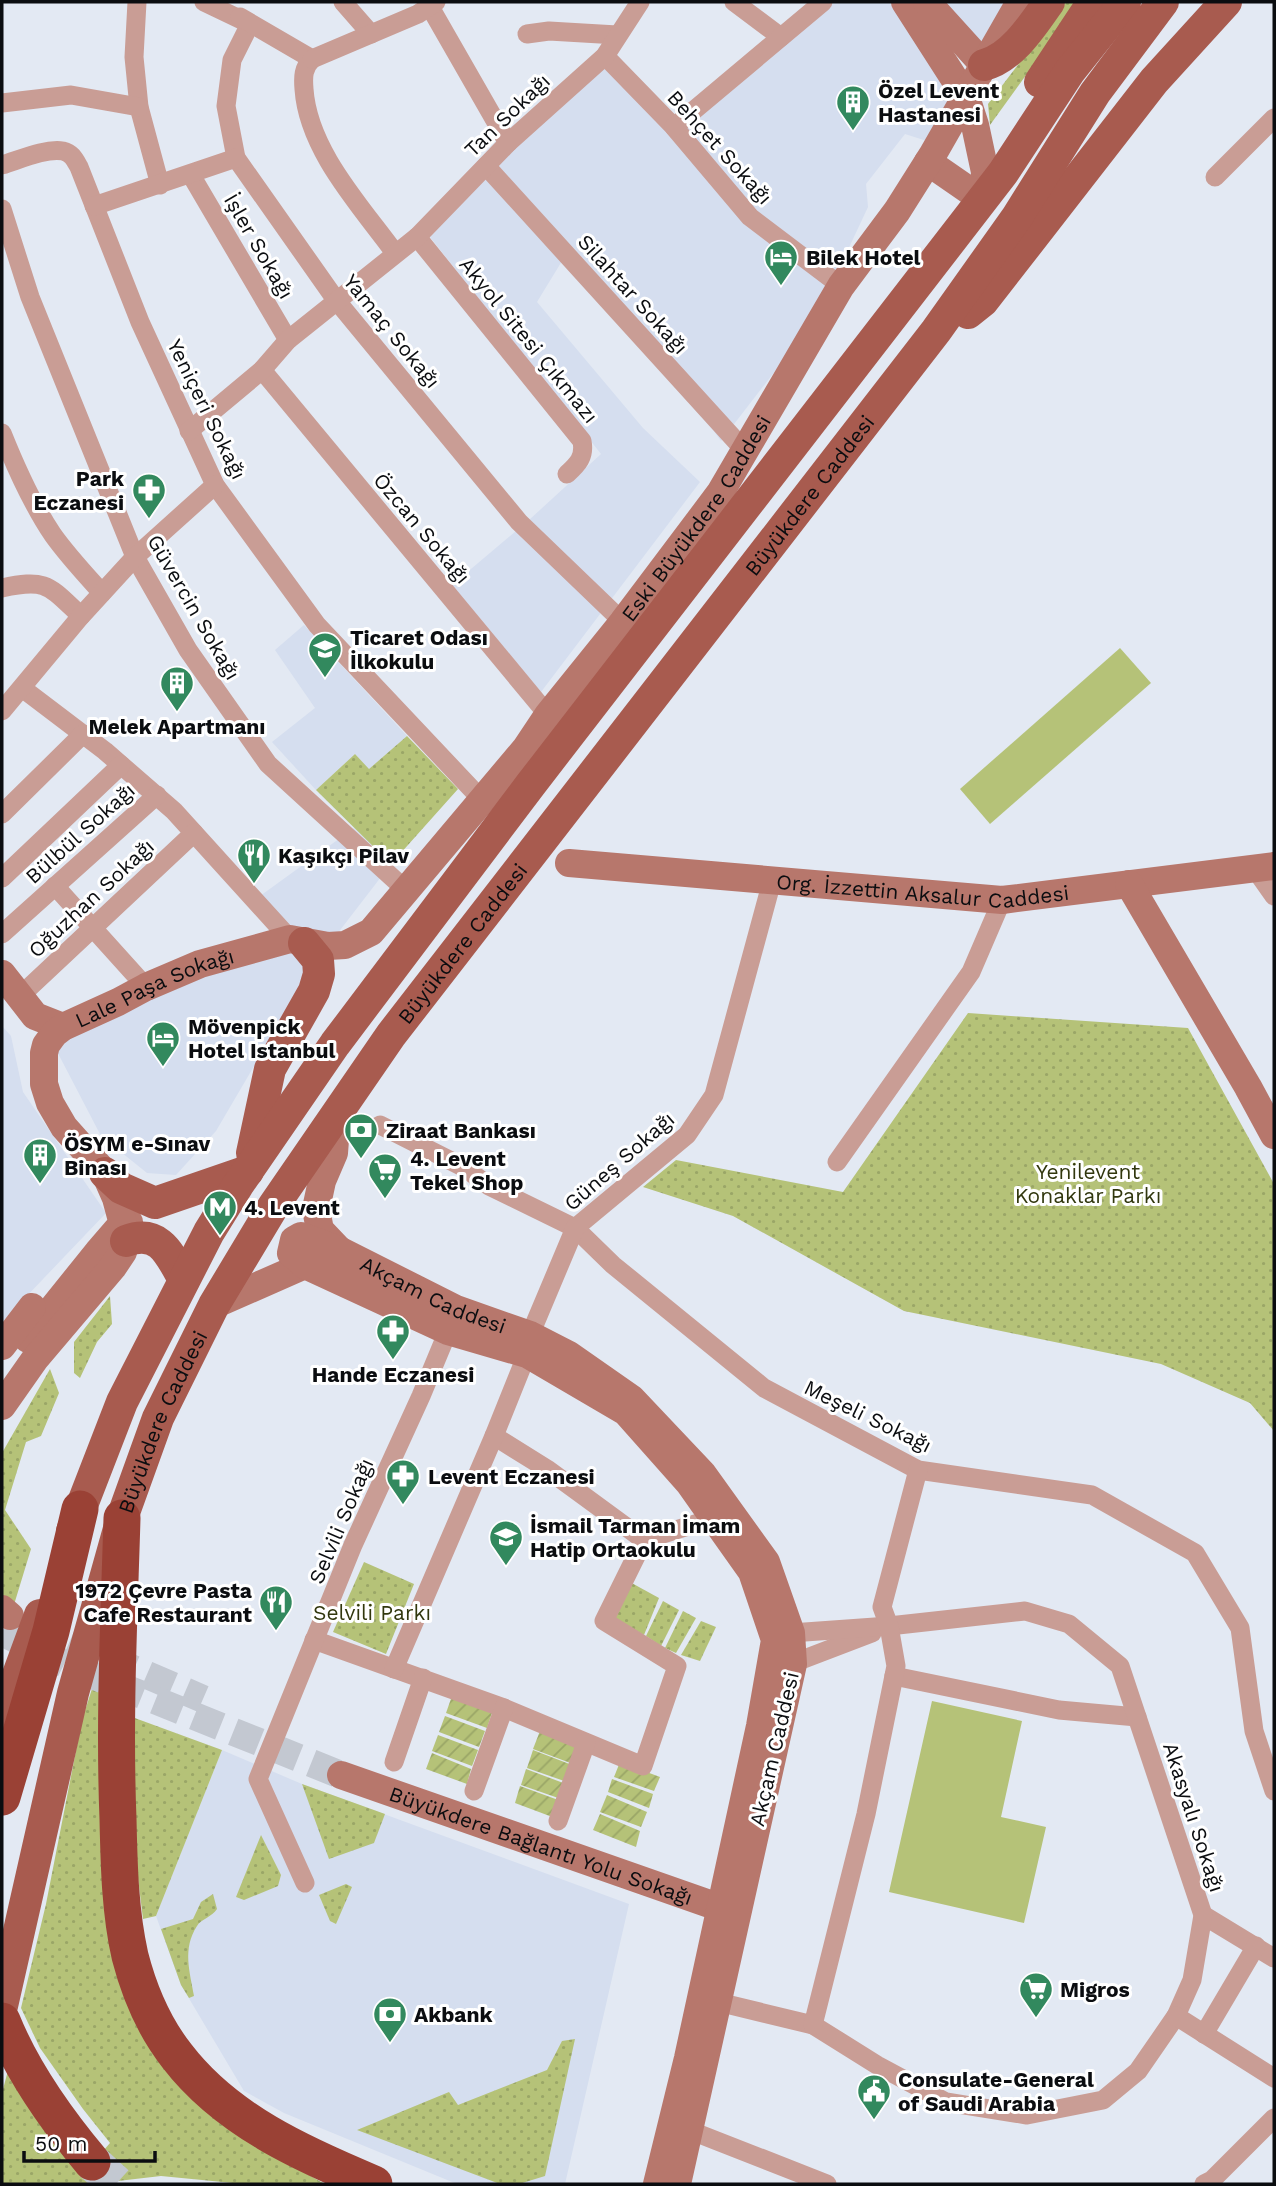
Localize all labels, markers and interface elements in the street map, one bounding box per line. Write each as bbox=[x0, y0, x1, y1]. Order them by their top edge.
street label: Tan Sokağı bbox=[459, 68, 555, 162]
place label: Özel Levent Hastanesi bbox=[878, 78, 999, 127]
building icon: Özel Levent Hastanesi bbox=[834, 83, 872, 132]
street label: Behçet Sokağı bbox=[662, 85, 778, 209]
street label: İşler Sokağı bbox=[219, 189, 299, 303]
street label: Silahtar Sokağı bbox=[573, 229, 693, 359]
hotel icon: Bilek Hotel bbox=[762, 238, 800, 287]
place label: Bilek Hotel bbox=[806, 245, 921, 270]
street label: Akyol Sitesi Çıkmazı bbox=[454, 252, 604, 428]
street label: Yamaç Sokağı bbox=[338, 269, 446, 393]
street label: Yeniçeri Sokağı bbox=[162, 335, 252, 483]
street label: Eski Büyükdere Caddesi bbox=[616, 410, 775, 626]
street label: Büyükdere Caddesi bbox=[739, 410, 879, 580]
place label: Park Eczanesi bbox=[34, 466, 125, 515]
street label: Özcan Sokağı bbox=[368, 468, 476, 588]
pharmacy icon: Park Eczanesi bbox=[130, 471, 168, 520]
street label: Güvercin Sokağı bbox=[142, 530, 246, 684]
place label: Ticaret Odası İlkokulu bbox=[350, 625, 488, 674]
school or university icon: Ticaret Odası İlkokulu bbox=[306, 630, 344, 679]
building icon: Melek Apartmanı bbox=[158, 664, 196, 713]
place label: Melek Apartmanı bbox=[89, 714, 265, 739]
street label: Bülbül Sokağı bbox=[20, 777, 140, 889]
street label: Oğuzhan Sokağı bbox=[23, 833, 159, 963]
restaurant icon: Kaşıkçı Pilav bbox=[235, 836, 273, 885]
place label: Kaşıkçı Pilav bbox=[278, 843, 409, 868]
street label: Büyükdere Caddesi bbox=[392, 858, 532, 1029]
street label: Org. İzzettin Aksalur Caddesi bbox=[775, 868, 1070, 912]
street label: Lale Paşa Sokağı bbox=[71, 943, 237, 1032]
place label: Mövenpick Hotel Istanbul bbox=[188, 1014, 335, 1063]
hotel icon: Mövenpick Hotel Istanbul bbox=[144, 1019, 182, 1068]
street label: Güneş Sokağı bbox=[559, 1106, 679, 1216]
bank icon: Ziraat Bankası bbox=[342, 1111, 380, 1160]
place label: Ziraat Bankası bbox=[386, 1118, 536, 1143]
place label: ÖSYM e-Sınav Binası bbox=[64, 1131, 210, 1180]
building icon: ÖSYM e-Sınav Binası bbox=[21, 1136, 59, 1185]
place label: 4. Levent Tekel Shop bbox=[410, 1146, 523, 1195]
supermarket icon: 4. Levent Tekel Shop bbox=[366, 1151, 404, 1200]
park label: Yenilevent Konaklar Parkı bbox=[1015, 1159, 1161, 1208]
metro station icon: 4. Levent bbox=[201, 1188, 239, 1237]
place label: 4. Levent bbox=[244, 1195, 340, 1220]
street label: Akçam Caddesi bbox=[356, 1250, 510, 1338]
pharmacy icon: Hande Eczanesi bbox=[374, 1312, 412, 1361]
street label: Büyükdere Caddesi bbox=[112, 1326, 212, 1516]
place label: Hande Eczanesi bbox=[312, 1362, 474, 1387]
street label: Meşeli Sokağı bbox=[800, 1374, 936, 1458]
street label: Selvili Sokağı bbox=[303, 1455, 379, 1587]
pharmacy icon: Levent Eczanesi bbox=[384, 1457, 422, 1506]
place label: Levent Eczanesi bbox=[428, 1464, 595, 1489]
place label: İsmail Tarman İmam Hatip Ortaokulu bbox=[530, 1513, 740, 1562]
school or university icon: İsmail Tarman İmam Hatip Ortaokulu bbox=[487, 1518, 525, 1567]
place label: 1972 Çevre Pasta Cafe Restaurant bbox=[75, 1578, 253, 1627]
restaurant icon: 1972 Çevre Pasta Cafe Restaurant bbox=[257, 1583, 295, 1632]
park label: Selvili Parkı bbox=[313, 1600, 431, 1625]
street label: Akçam Caddesi bbox=[744, 1669, 804, 1829]
street label: Akasyalı Sokağı bbox=[1158, 1739, 1230, 1895]
street label: Büyükdere Bağlantı Yolu Sokağı bbox=[386, 1780, 696, 1910]
supermarket icon: Migros bbox=[1017, 1970, 1055, 2019]
place label: Migros bbox=[1060, 1977, 1130, 2002]
bank icon: Akbank bbox=[371, 1995, 409, 2044]
place label: Akbank bbox=[414, 2002, 494, 2027]
place label: Consulate-General of Saudi Arabia bbox=[898, 2067, 1094, 2116]
public building icon: Consulate-General of Saudi Arabia bbox=[855, 2072, 893, 2121]
scale bar bbox=[24, 2120, 156, 2164]
text: 50 m bbox=[35, 2131, 87, 2156]

